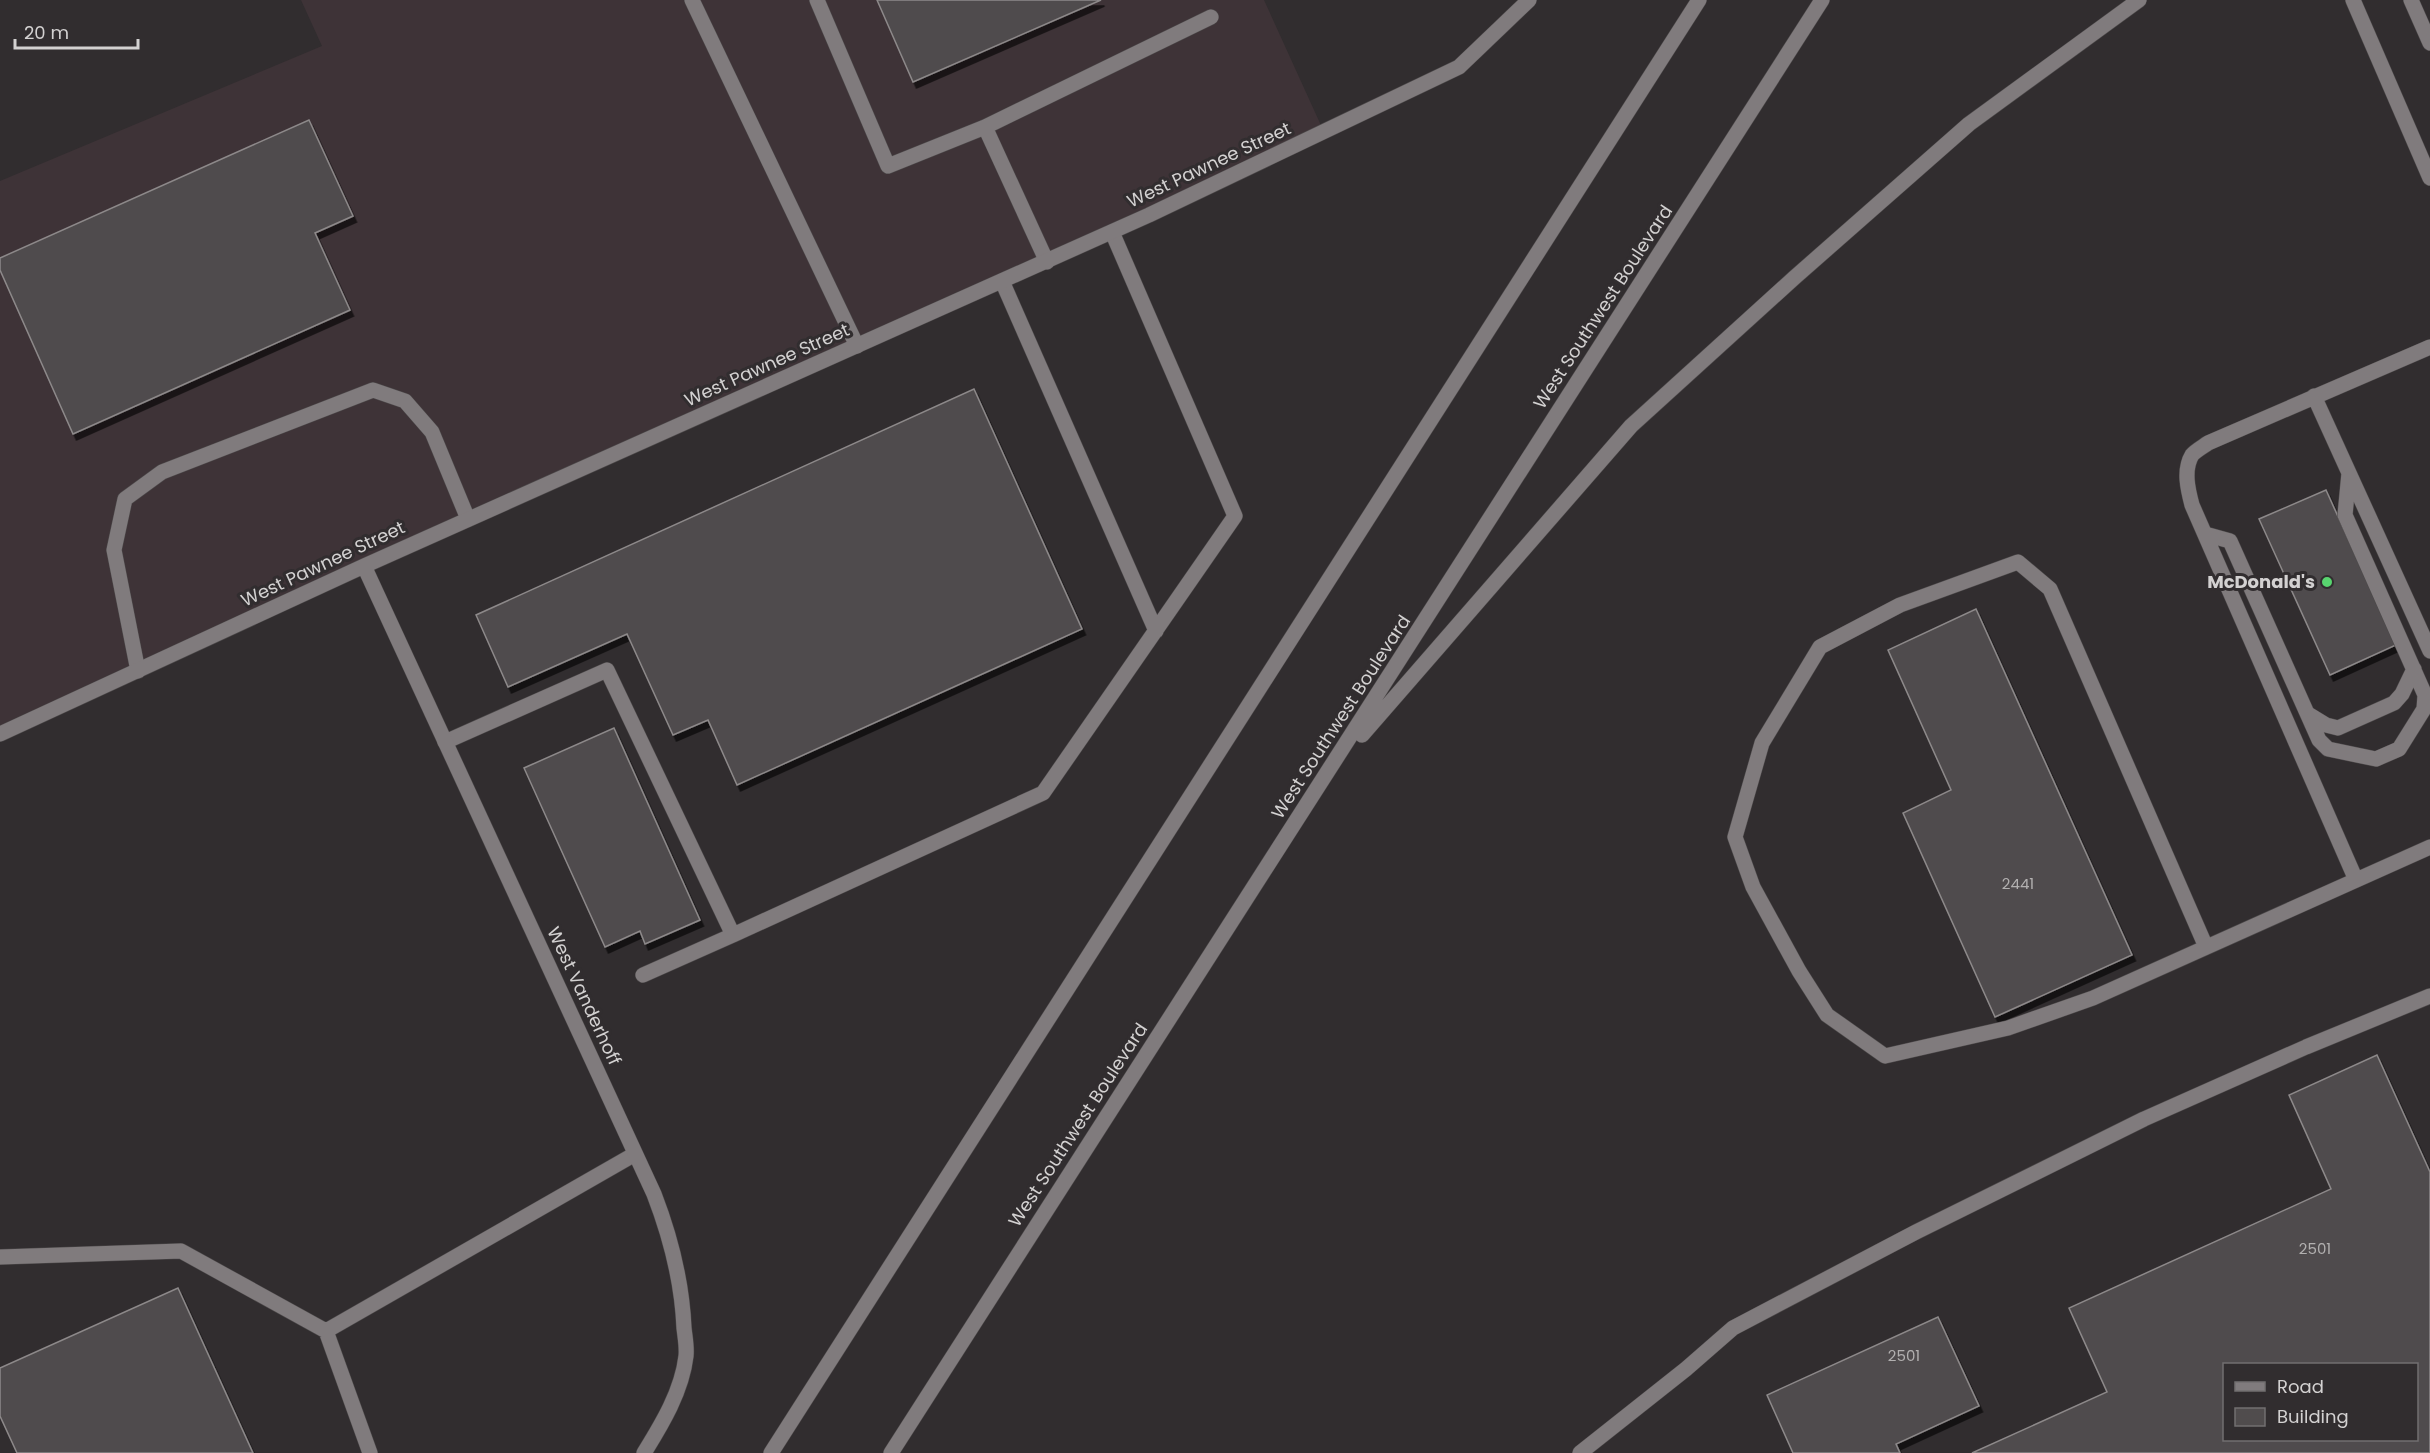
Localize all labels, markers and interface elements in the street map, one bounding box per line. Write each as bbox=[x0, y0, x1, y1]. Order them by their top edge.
scale bar bbox=[15, 12, 138, 50]
text: 20 m bbox=[24, 20, 69, 45]
street label: West Pawnee Street bbox=[1123, 116, 1295, 214]
street label: West Southwest Boulevard bbox=[1527, 200, 1678, 414]
street label: West Pawnee Street bbox=[680, 317, 853, 412]
street label: West Pawnee Street bbox=[237, 515, 409, 613]
place label: McDonald's bbox=[2207, 569, 2315, 594]
marker: McDonald's bbox=[2320, 575, 2334, 589]
street label: West Southwest Boulevard bbox=[1265, 610, 1416, 824]
house number: 2441 bbox=[2002, 873, 2034, 894]
street label: West Vanderhoff bbox=[541, 922, 628, 1069]
street label: West Southwest Boulevard bbox=[1002, 1018, 1153, 1232]
house number: 2501 bbox=[2299, 1238, 2331, 1259]
house number: 2501 bbox=[1888, 1345, 1920, 1366]
legend bbox=[2223, 1363, 2418, 1441]
text: Road bbox=[2277, 1374, 2324, 1399]
text: Building bbox=[2277, 1404, 2349, 1429]

